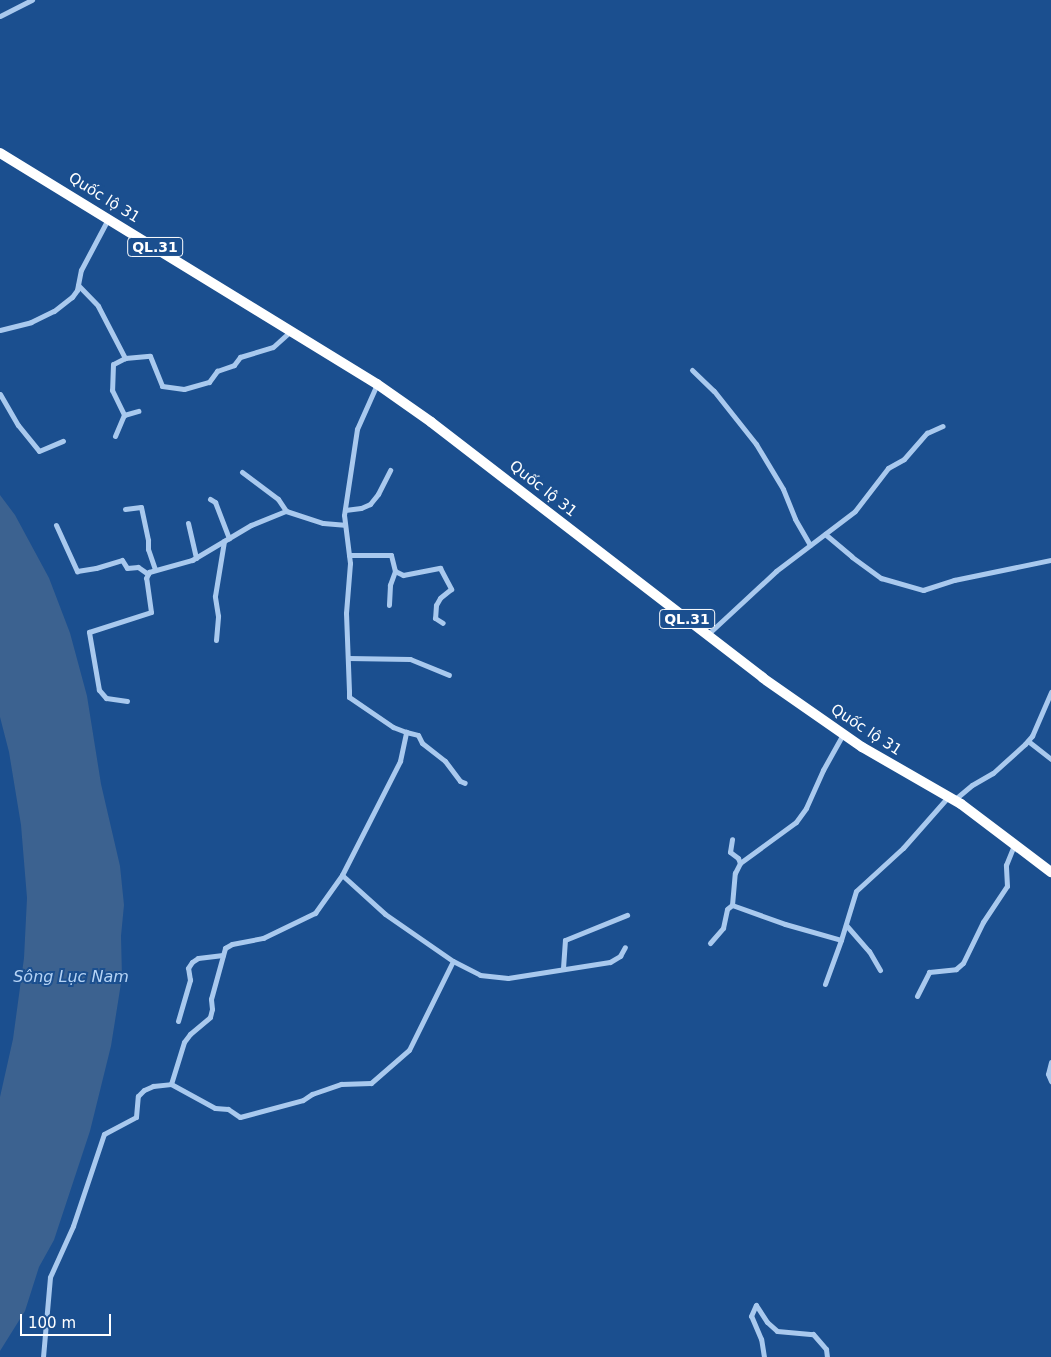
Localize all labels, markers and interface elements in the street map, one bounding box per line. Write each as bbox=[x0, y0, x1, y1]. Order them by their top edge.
street label: Quốc lộ 31 bbox=[65, 169, 143, 227]
road number: QL.31 bbox=[126, 236, 184, 258]
street label: Quốc lộ 31 bbox=[506, 457, 580, 521]
road number: QL.31 bbox=[658, 608, 716, 630]
street label: Quốc lộ 31 bbox=[827, 700, 905, 760]
water label: Sông Lục Nam bbox=[13, 967, 129, 987]
scale bar bbox=[22, 1304, 114, 1336]
text: 100 m bbox=[28, 1314, 76, 1332]

